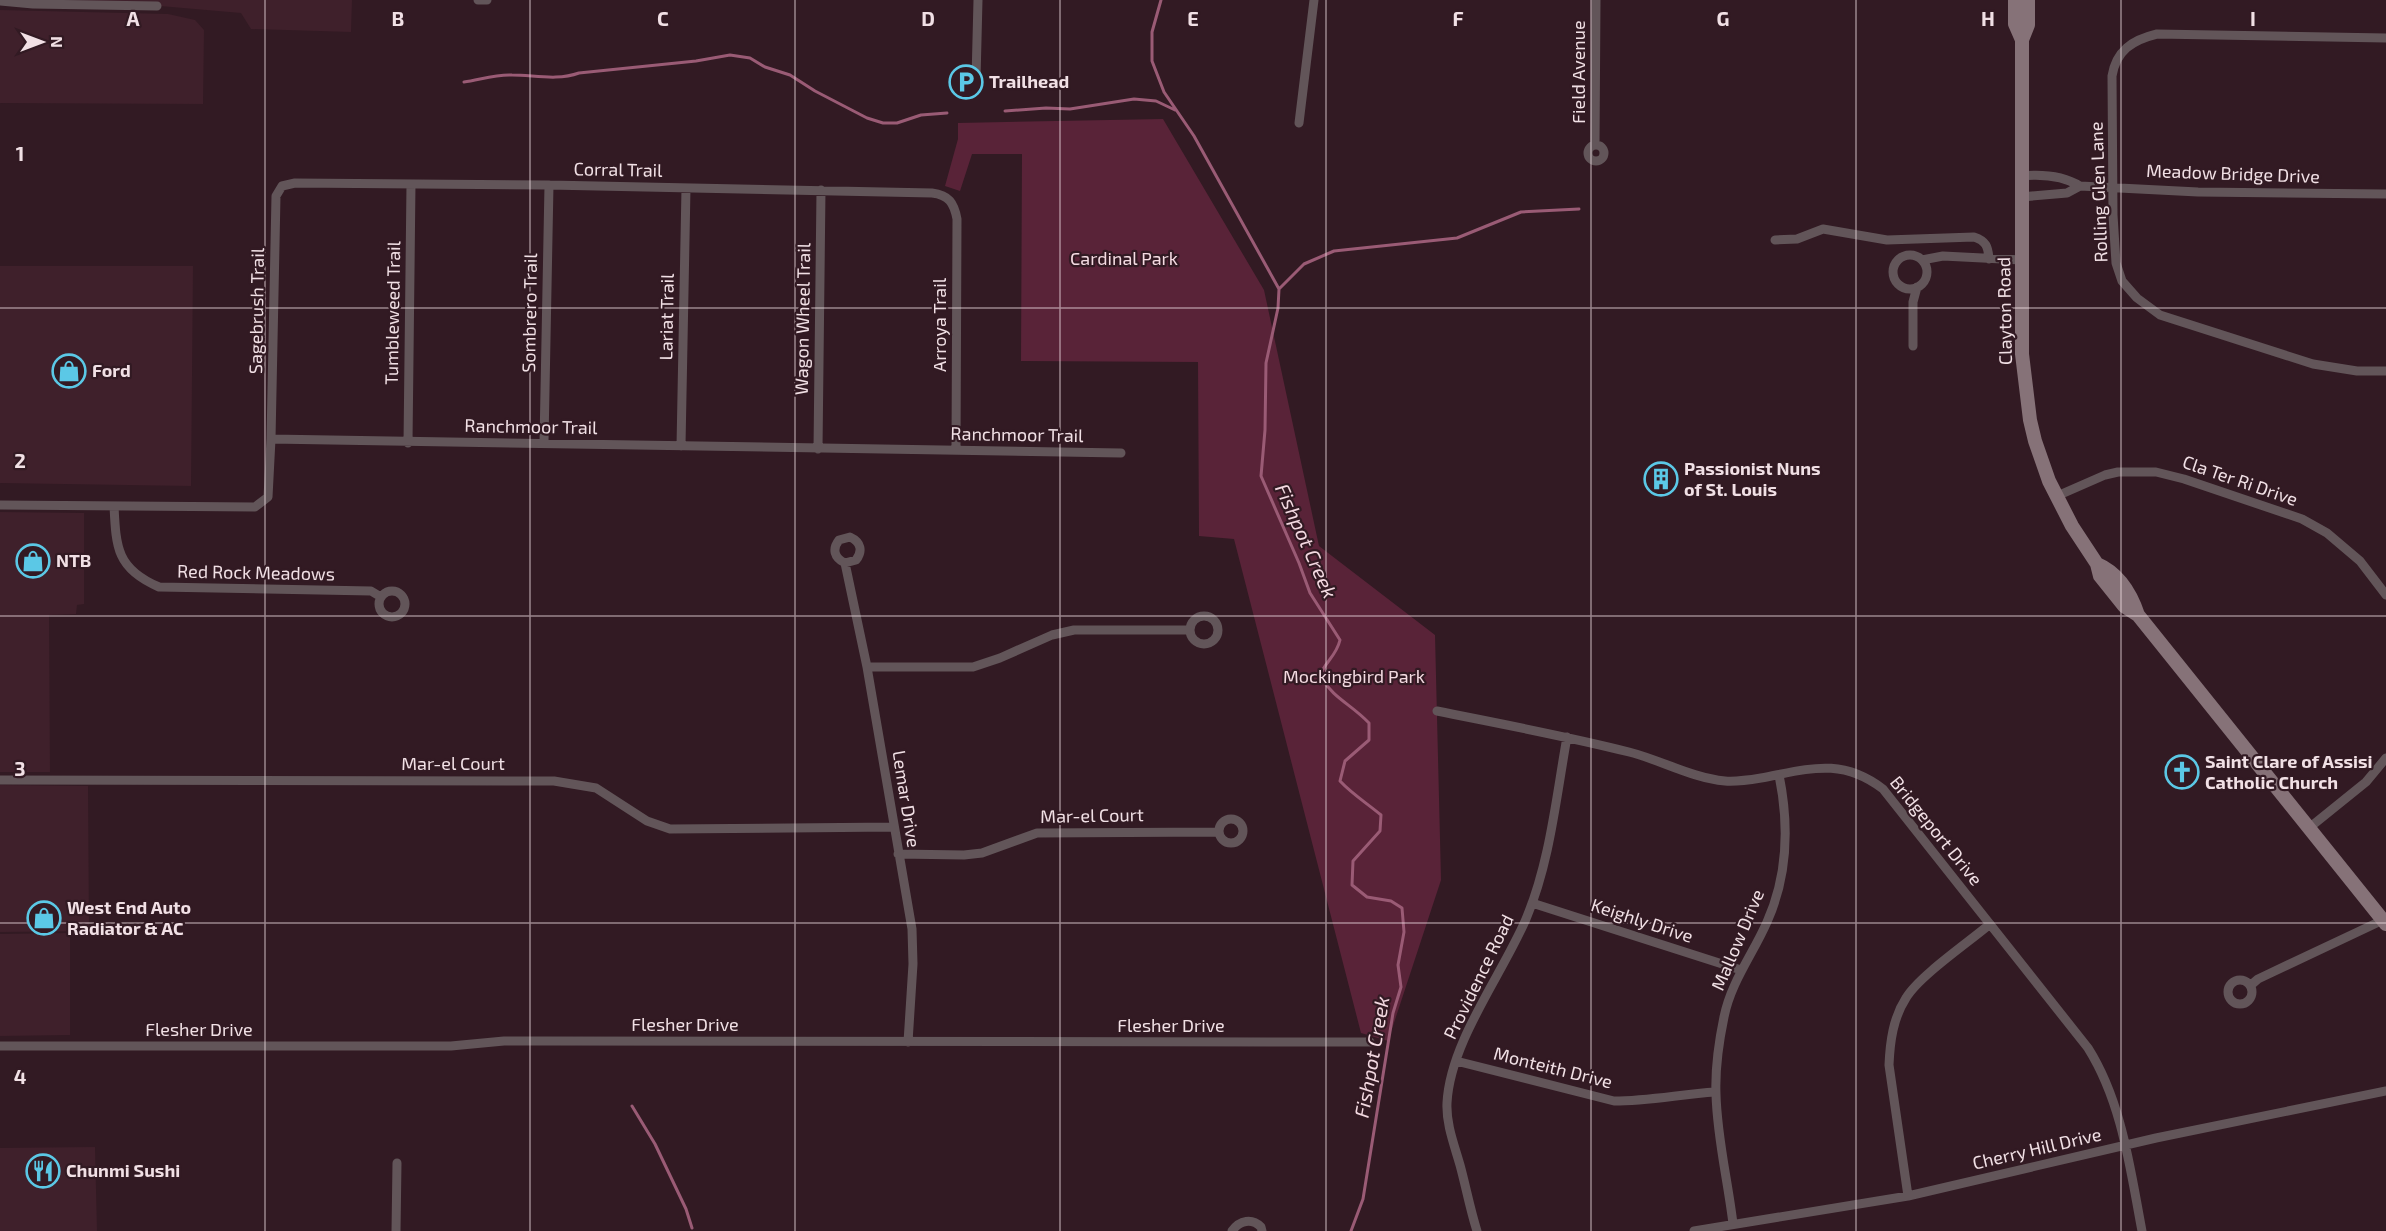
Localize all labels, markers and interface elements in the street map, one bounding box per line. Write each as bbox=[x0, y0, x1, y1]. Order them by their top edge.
text: A bbox=[126, 6, 140, 30]
text: B bbox=[392, 6, 404, 30]
text: C bbox=[657, 6, 669, 30]
text: D bbox=[921, 6, 935, 30]
text: E bbox=[1187, 6, 1199, 30]
text: F bbox=[1452, 6, 1464, 30]
text: G bbox=[1717, 6, 1729, 30]
text: H bbox=[1981, 6, 1995, 30]
text: I bbox=[2250, 6, 2256, 30]
north arrow bbox=[12, 12, 72, 72]
street label: Field Avenue bbox=[1567, 20, 1589, 124]
text: N bbox=[48, 36, 67, 48]
parking icon: Trailhead bbox=[948, 64, 984, 100]
place label: Trailhead bbox=[989, 70, 1069, 92]
street label: Rolling Glen Lane bbox=[2085, 121, 2111, 263]
text: 1 bbox=[16, 141, 24, 165]
street label: Corral Trail bbox=[573, 157, 663, 181]
street label: Meadow Bridge Drive bbox=[2146, 159, 2320, 187]
street label: Tumbleweed Trail bbox=[380, 240, 404, 385]
street label: Wagon Wheel Trail bbox=[790, 242, 814, 395]
street label: Sagebrush Trail bbox=[244, 247, 268, 374]
park label: Cardinal Park bbox=[1070, 247, 1178, 269]
street label: Sombrero Trail bbox=[517, 252, 541, 373]
street label: Clayton Road bbox=[1992, 257, 2016, 365]
street label: Lariat Trail bbox=[654, 273, 678, 361]
street label: Arroya Trail bbox=[928, 277, 950, 372]
shop icon: Ford bbox=[51, 353, 87, 389]
place label: Ford bbox=[92, 359, 131, 381]
street label: Ranchmoor Trail bbox=[464, 414, 598, 438]
street label: Ranchmoor Trail bbox=[950, 422, 1084, 446]
text: 2 bbox=[14, 448, 26, 472]
street label: Cla Ter Ri Drive bbox=[2180, 450, 2301, 510]
place label: Passionist Nuns of St. Louis bbox=[1684, 457, 1821, 500]
building icon: Passionist Nuns of St. Louis bbox=[1643, 461, 1679, 497]
water label: Fishpot Creek bbox=[1271, 480, 1343, 602]
shop icon: NTB bbox=[15, 543, 51, 579]
place label: NTB bbox=[56, 549, 91, 571]
street label: Red Rock Meadows bbox=[177, 560, 335, 584]
park label: Mockingbird Park bbox=[1283, 665, 1425, 687]
street label: Lemar Drive bbox=[888, 749, 926, 849]
place label: Saint Clare of Assisi Catholic Church bbox=[2205, 750, 2373, 793]
street label: Mar-el Court bbox=[401, 752, 505, 774]
church icon: Saint Clare of Assisi Catholic Church bbox=[2164, 754, 2200, 790]
text: 3 bbox=[14, 756, 26, 780]
street label: Bridgeport Drive bbox=[1886, 771, 1988, 889]
street label: Mar-el Court bbox=[1040, 803, 1144, 827]
street label: Mallow Drive bbox=[1706, 886, 1768, 993]
street label: Keighly Drive bbox=[1589, 893, 1696, 947]
place label: West End Auto Radiator & AC bbox=[67, 896, 191, 939]
shop icon: West End Auto Radiator & AC bbox=[26, 900, 62, 936]
street label: Providence Road bbox=[1438, 911, 1518, 1042]
water label: Fishpot Creek bbox=[1349, 994, 1394, 1119]
street label: Flesher Drive bbox=[631, 1013, 739, 1035]
street label: Flesher Drive bbox=[1117, 1014, 1225, 1036]
street label: Flesher Drive bbox=[145, 1018, 253, 1040]
street label: Monteith Drive bbox=[1492, 1042, 1615, 1092]
text: 4 bbox=[14, 1064, 27, 1088]
street label: Cherry Hill Drive bbox=[1970, 1123, 2103, 1174]
restaurant icon: Chunmi Sushi bbox=[25, 1153, 61, 1189]
place label: Chunmi Sushi bbox=[66, 1159, 180, 1181]

